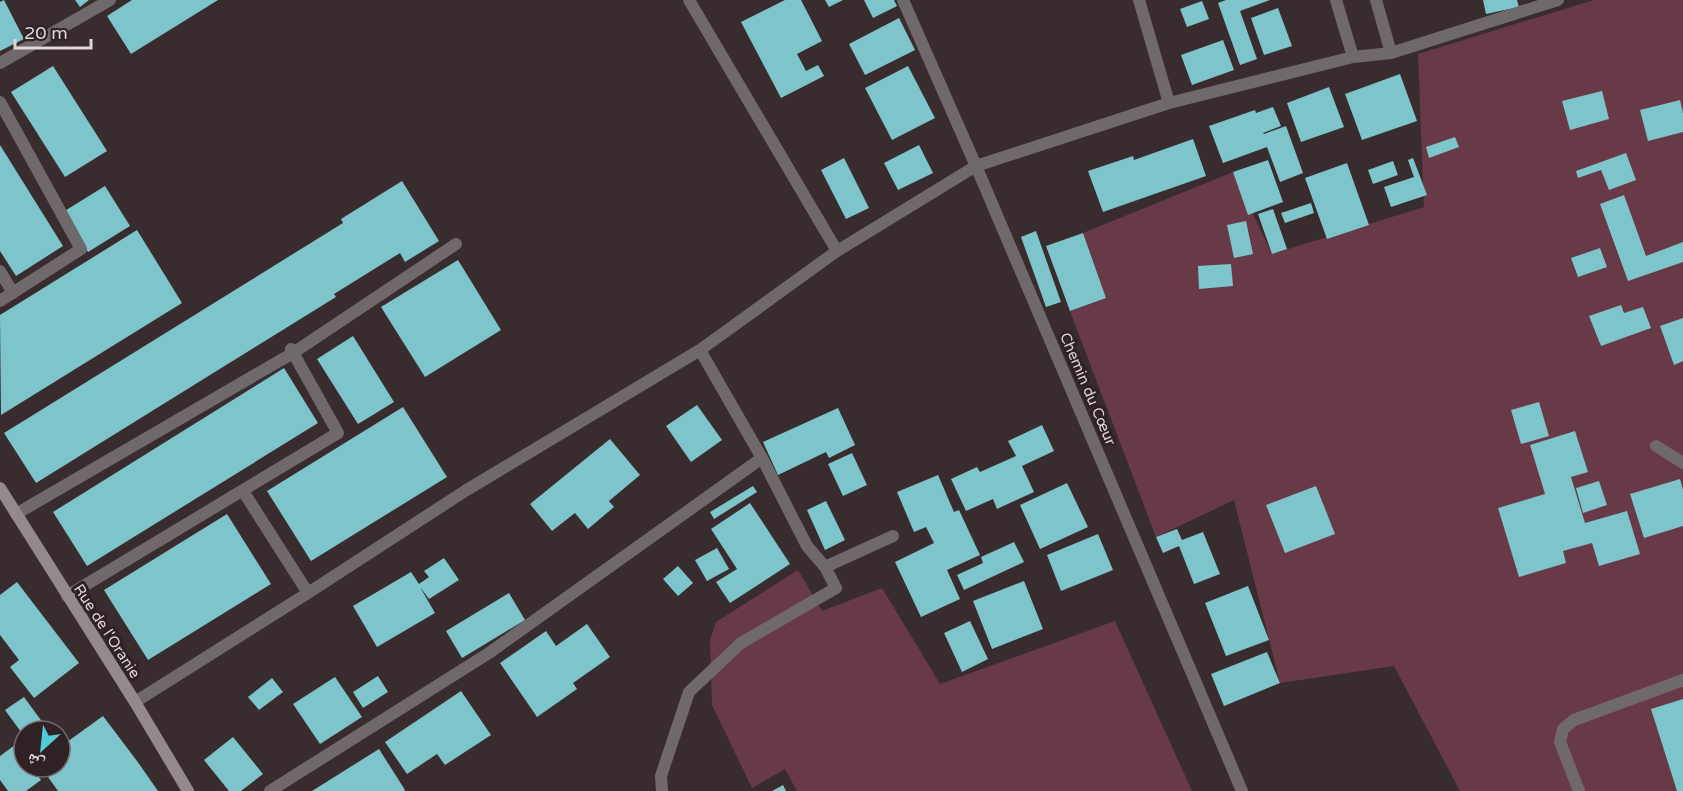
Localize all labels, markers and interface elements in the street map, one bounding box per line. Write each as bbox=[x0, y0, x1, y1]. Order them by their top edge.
scale bar bbox=[15, 12, 92, 50]
text: 20 m bbox=[24, 22, 68, 44]
street label: Chemin du Cœur bbox=[1056, 330, 1120, 448]
street label: Rue de l'Oranie bbox=[70, 581, 144, 681]
north arrow bbox=[12, 719, 72, 779]
text: ش bbox=[24, 749, 48, 774]

